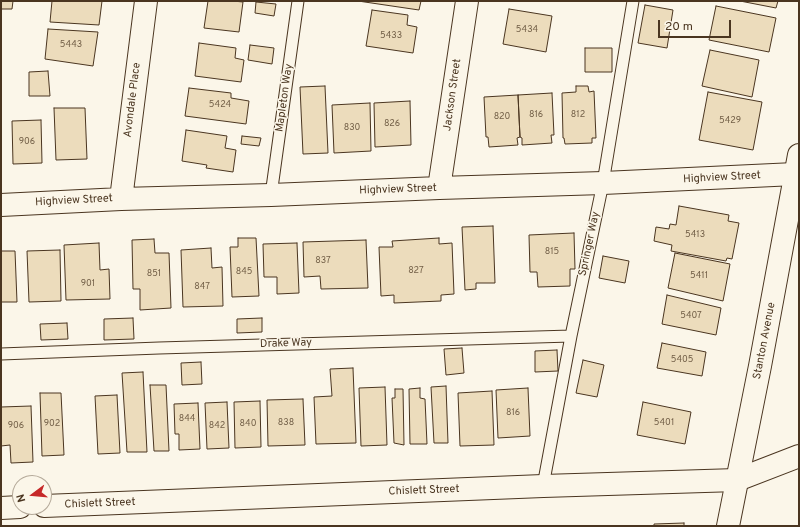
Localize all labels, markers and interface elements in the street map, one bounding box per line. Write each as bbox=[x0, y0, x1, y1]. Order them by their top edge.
scale bar bbox=[660, 12, 733, 38]
text: 20 m bbox=[665, 19, 693, 35]
house number: 5434 bbox=[516, 25, 538, 35]
house number: 5433 bbox=[380, 31, 402, 41]
house number: 5443 bbox=[60, 40, 82, 50]
street label: Jackson Street bbox=[441, 58, 465, 132]
street label: Avondale Place bbox=[122, 62, 144, 138]
street label: Mapleton Way bbox=[274, 63, 296, 133]
house number: 5424 bbox=[209, 100, 231, 110]
house number: 816 bbox=[529, 110, 543, 120]
house number: 812 bbox=[571, 110, 585, 120]
house number: 820 bbox=[494, 112, 510, 122]
house number: 5429 bbox=[719, 116, 741, 126]
house number: 826 bbox=[384, 119, 400, 129]
house number: 830 bbox=[344, 123, 360, 133]
house number: 906 bbox=[19, 137, 35, 147]
street label: Highview Street bbox=[683, 169, 761, 187]
street label: Highview Street bbox=[359, 182, 437, 198]
street label: Highview Street bbox=[35, 192, 113, 210]
street label: Springer Way bbox=[577, 210, 603, 278]
house number: 5413 bbox=[685, 230, 705, 240]
house number: 815 bbox=[545, 247, 559, 257]
house number: 837 bbox=[315, 256, 331, 266]
house number: 827 bbox=[408, 266, 424, 276]
house number: 845 bbox=[236, 267, 252, 277]
house number: 851 bbox=[147, 269, 161, 279]
house number: 5411 bbox=[690, 271, 708, 281]
house number: 901 bbox=[81, 279, 95, 289]
house number: 847 bbox=[194, 282, 210, 292]
street label: Stanton Avenue bbox=[751, 301, 779, 381]
house number: 5407 bbox=[680, 311, 702, 321]
street label: Drake Way bbox=[260, 336, 312, 352]
house number: 5405 bbox=[671, 355, 693, 365]
house number: 816 bbox=[506, 408, 520, 418]
house number: 844 bbox=[179, 414, 195, 424]
house number: 838 bbox=[278, 418, 294, 428]
house number: 5401 bbox=[654, 418, 674, 428]
house number: 902 bbox=[44, 419, 60, 429]
house number: 840 bbox=[240, 419, 256, 429]
house number: 906 bbox=[8, 421, 24, 431]
house number: 842 bbox=[209, 421, 225, 431]
north arrow bbox=[12, 475, 52, 515]
street label: Chislett Street bbox=[388, 483, 460, 499]
text: N bbox=[14, 492, 29, 504]
street label: Chislett Street bbox=[64, 496, 136, 512]

